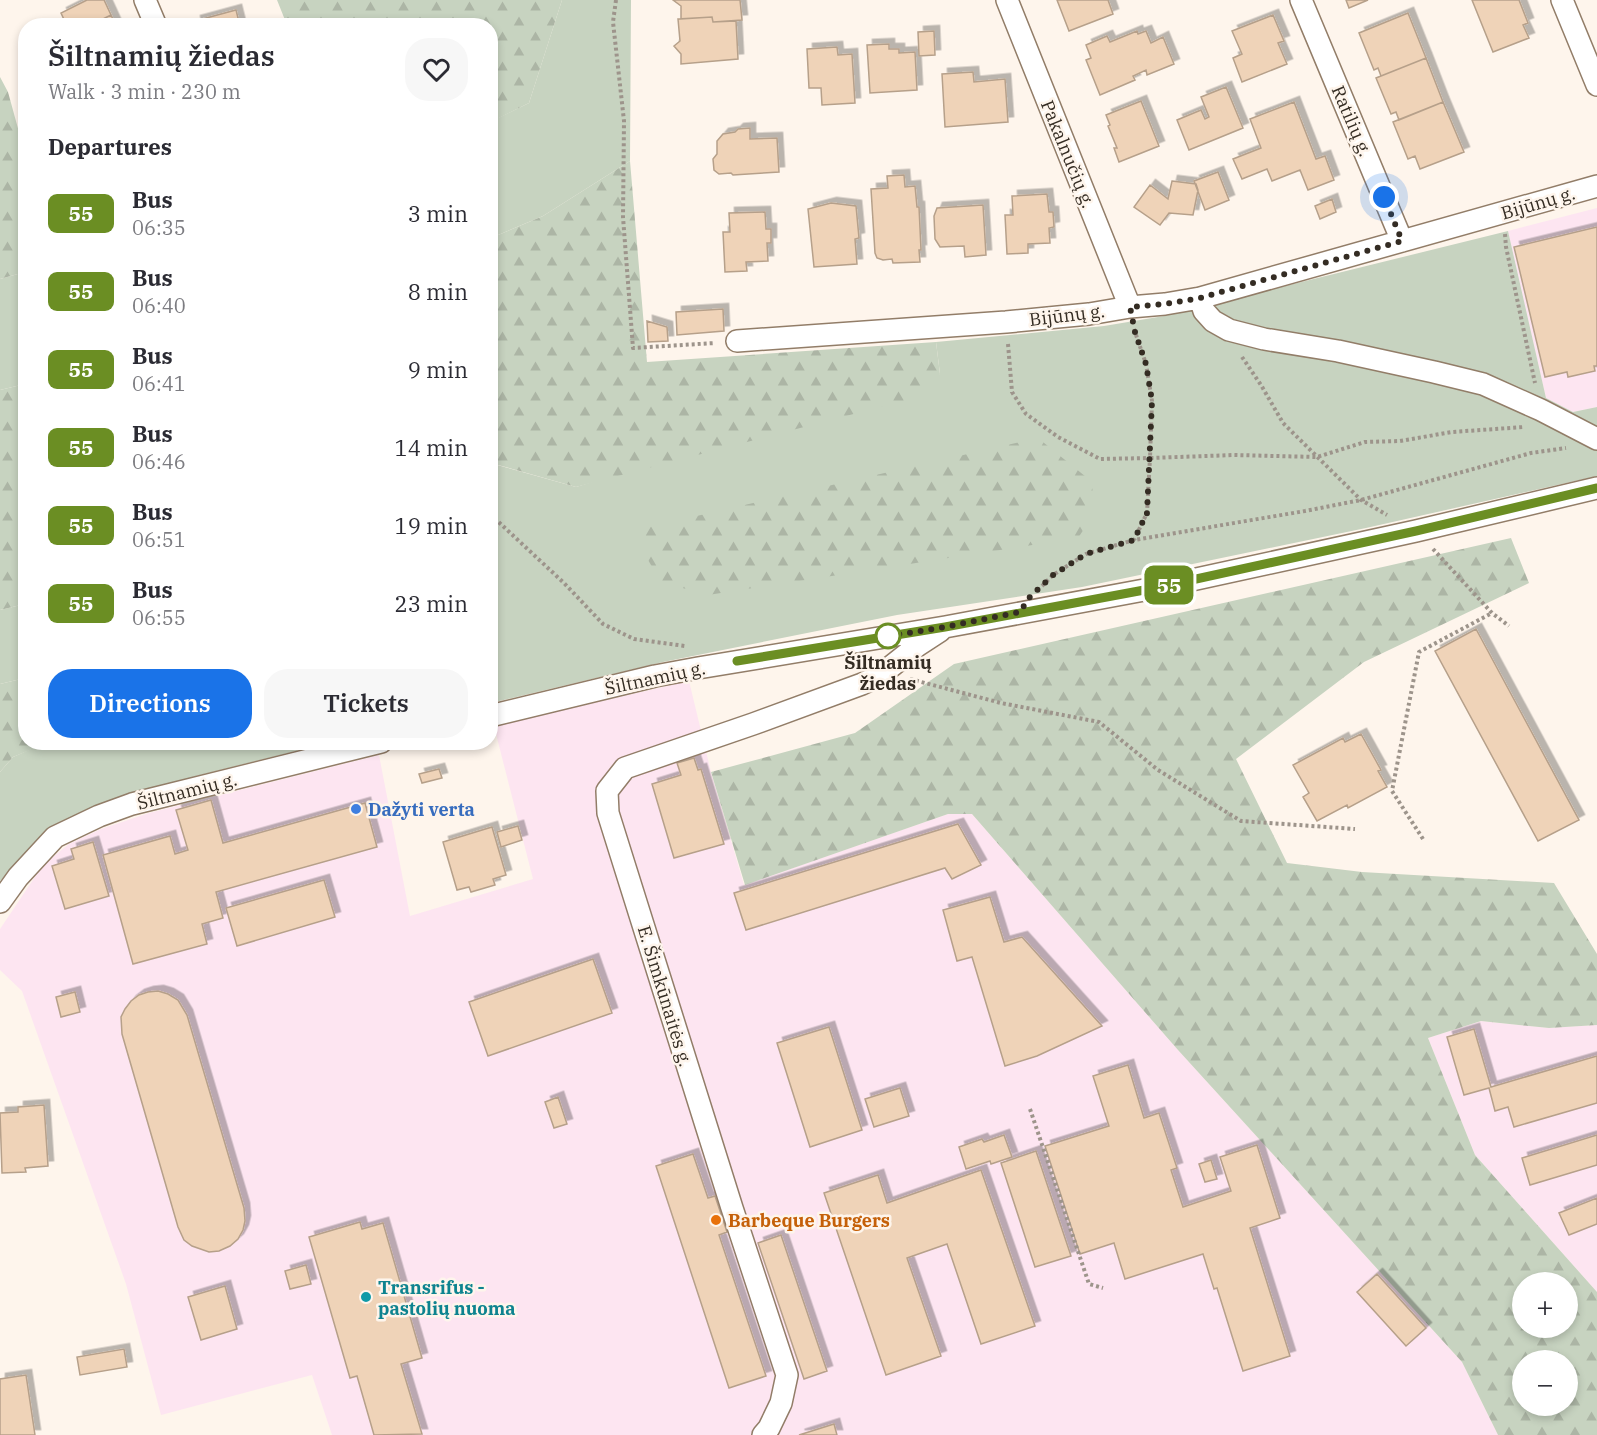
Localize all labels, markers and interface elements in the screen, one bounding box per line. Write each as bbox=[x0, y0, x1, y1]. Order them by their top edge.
text: Šiltnamių žiedas bbox=[48, 37, 275, 74]
button: heart bbox=[405, 38, 468, 101]
text: Walk · 3 min · 230 m bbox=[48, 78, 241, 105]
street label: Ratilių g. bbox=[1327, 82, 1377, 160]
street label: Pakalnučių g. bbox=[1036, 97, 1100, 211]
text: Departures bbox=[48, 132, 172, 161]
street label: Bijūnų g. bbox=[1498, 181, 1578, 225]
your location bbox=[1369, 182, 1399, 212]
text: Bus bbox=[132, 185, 173, 214]
text: 55 bbox=[68, 199, 94, 227]
text: 3 min bbox=[408, 199, 468, 228]
text: 06:35 bbox=[132, 214, 186, 241]
text: Bus bbox=[132, 263, 173, 292]
text: 55 bbox=[68, 277, 94, 305]
text: 8 min bbox=[408, 277, 468, 306]
text: 06:40 bbox=[132, 292, 186, 319]
street label: Bijūnų g. bbox=[1028, 299, 1106, 331]
text: Bus bbox=[132, 341, 173, 370]
text: 55 bbox=[68, 355, 94, 383]
text: 9 min bbox=[408, 355, 468, 384]
text: 06:41 bbox=[132, 370, 186, 397]
text: Bus bbox=[132, 419, 173, 448]
text: 55 bbox=[68, 433, 94, 461]
text: 14 min bbox=[395, 433, 468, 462]
text: 06:46 bbox=[132, 448, 186, 475]
text: Bus bbox=[132, 497, 173, 526]
text: 55 bbox=[68, 511, 94, 539]
text: 19 min bbox=[395, 511, 468, 540]
text: 06:51 bbox=[132, 526, 186, 553]
line badge: 55 bbox=[1142, 566, 1196, 604]
text: 55 bbox=[1156, 571, 1182, 599]
text: Bus bbox=[132, 575, 173, 604]
text: 55 bbox=[68, 589, 94, 617]
text: 23 min bbox=[395, 589, 468, 618]
text: 06:55 bbox=[132, 604, 186, 631]
marker: Šiltnamių žiedas bbox=[875, 623, 901, 649]
place label: Šiltnamių žiedas bbox=[844, 651, 932, 695]
street label: Šiltnamių g. bbox=[602, 655, 707, 700]
button: Directions bbox=[48, 669, 252, 738]
button: Tickets bbox=[264, 669, 468, 738]
street label: Šiltnamių g. bbox=[134, 766, 239, 815]
place label: Dažyti verta bbox=[368, 798, 475, 821]
marker: Dažyti verta bbox=[349, 802, 363, 816]
street label: E. Šimkūnaitės g. bbox=[633, 922, 698, 1069]
place label: Barbeque Burgers bbox=[728, 1209, 890, 1232]
marker: Barbeque Burgers bbox=[709, 1213, 723, 1227]
map controls bbox=[1512, 1272, 1578, 1416]
button: + bbox=[1512, 1272, 1578, 1338]
place label: Transrifus - pastolių nuoma bbox=[378, 1276, 516, 1320]
marker: Transrifus - pastolių nuoma bbox=[359, 1290, 373, 1304]
button: − bbox=[1512, 1350, 1578, 1416]

